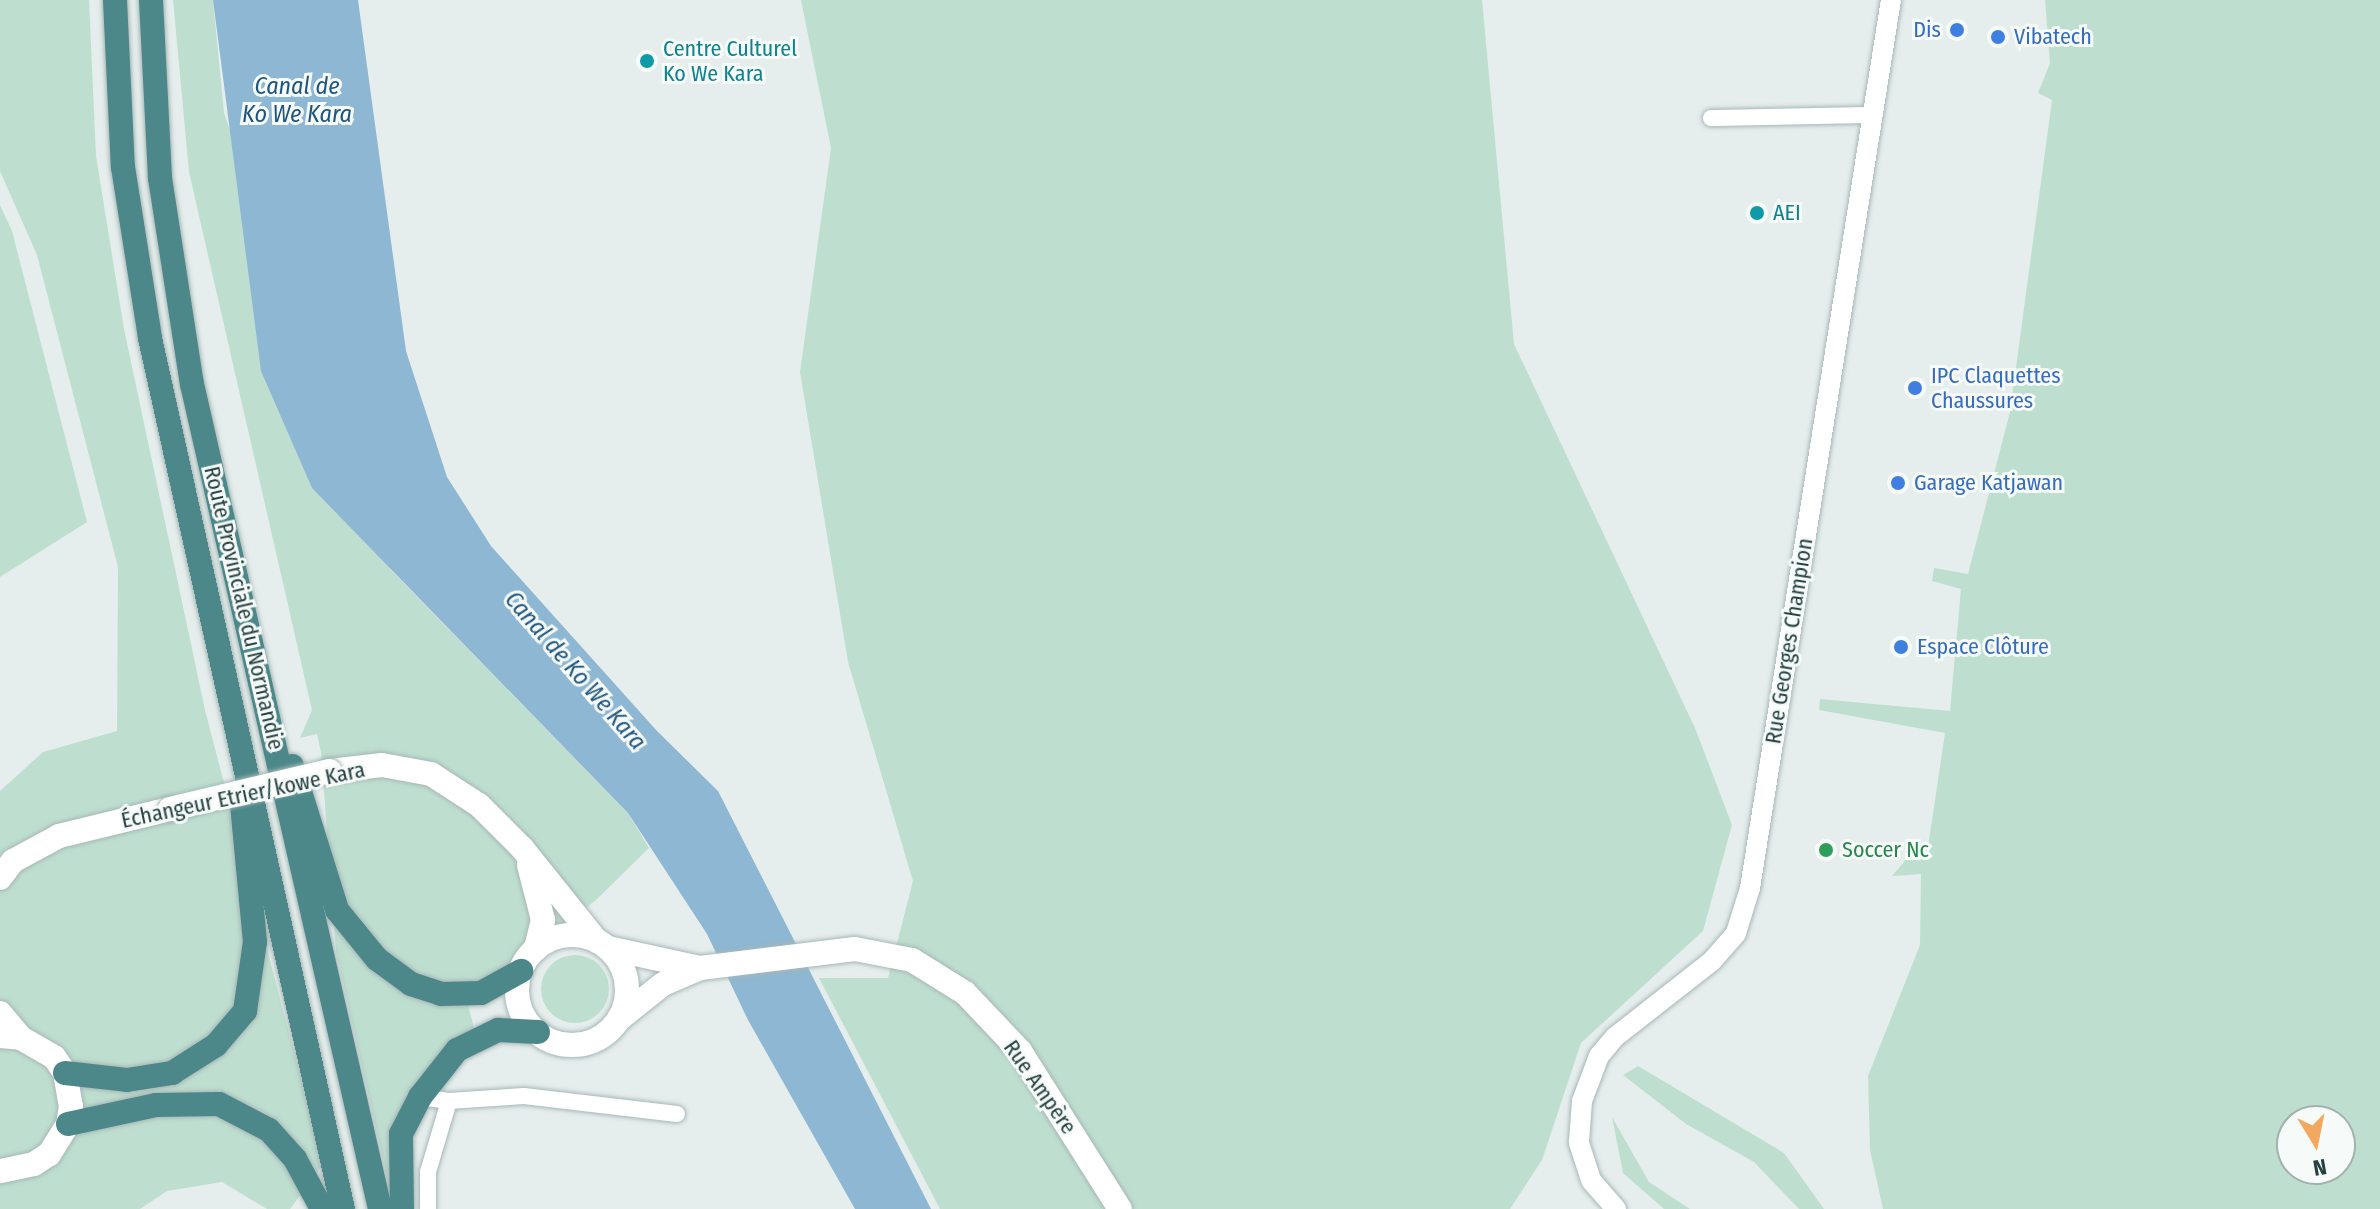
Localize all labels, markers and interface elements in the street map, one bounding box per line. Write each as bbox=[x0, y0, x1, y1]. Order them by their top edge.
place label: Dis bbox=[1913, 17, 1941, 43]
marker: Dis bbox=[1948, 21, 1966, 39]
place label: Vibatech bbox=[2014, 24, 2092, 50]
marker: Vibatech bbox=[1989, 28, 2007, 46]
place label: Centre Culturel Ko We Kara bbox=[663, 35, 797, 86]
marker: Centre Culturel Ko We Kara bbox=[638, 52, 656, 70]
water label: Canal de Ko We Kara bbox=[242, 73, 352, 129]
place label: AEI bbox=[1773, 200, 1801, 226]
marker: AEI bbox=[1748, 204, 1766, 222]
place label: IPC Claquettes Chaussures bbox=[1931, 362, 2061, 414]
marker: IPC Claquettes Chaussures bbox=[1906, 379, 1924, 397]
street label: Route Provinciale du Normandie bbox=[199, 464, 289, 752]
place label: Garage Katjawan bbox=[1914, 470, 2063, 496]
marker: Garage Katjawan bbox=[1889, 474, 1907, 492]
street label: Rue Georges Champion bbox=[1760, 536, 1818, 746]
water label: Canal de Ko We Kara bbox=[498, 586, 652, 756]
place label: Espace Clôture bbox=[1917, 634, 2049, 660]
marker: Espace Clôture bbox=[1892, 638, 1910, 656]
street label: Échangeur Etrier/kowe Kara bbox=[119, 756, 367, 834]
place label: Soccer Nc bbox=[1842, 837, 1929, 863]
marker: Soccer Nc bbox=[1817, 841, 1835, 859]
street label: Rue Ampère bbox=[998, 1035, 1082, 1139]
north arrow bbox=[2276, 1105, 2356, 1185]
text: N bbox=[2311, 1153, 2329, 1182]

